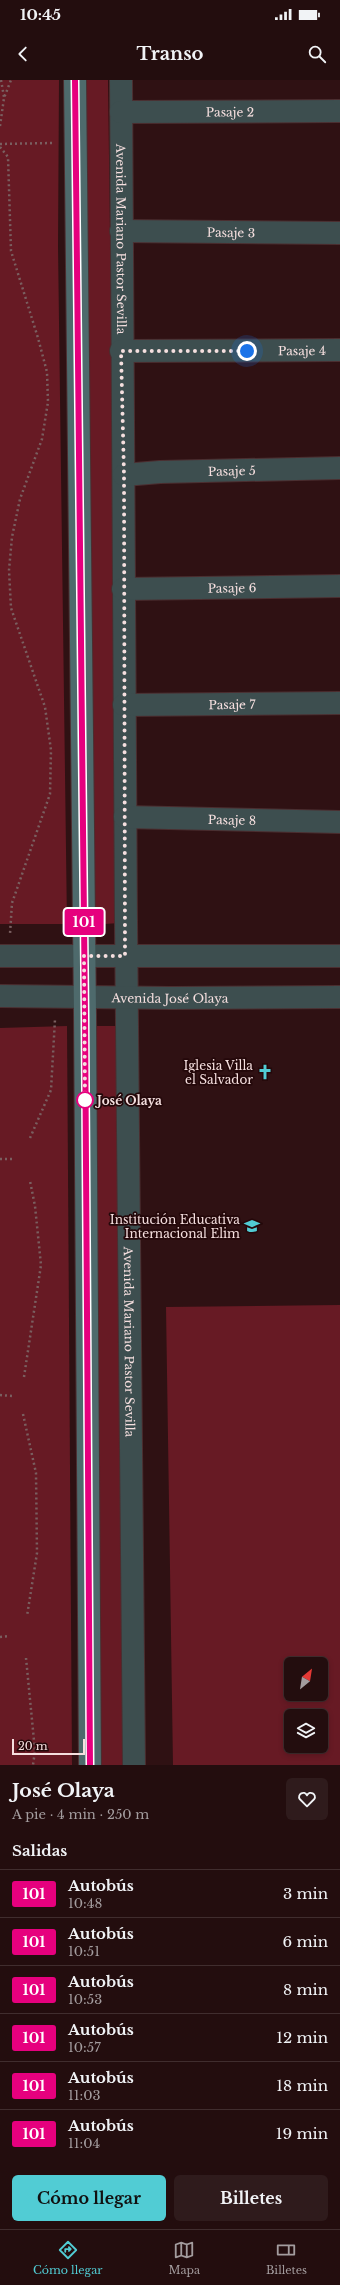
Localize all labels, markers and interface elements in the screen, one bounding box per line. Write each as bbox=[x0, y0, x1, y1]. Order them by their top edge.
text: 10:45 bbox=[20, 5, 61, 24]
icon: back bbox=[12, 43, 34, 65]
text: Transo bbox=[137, 43, 203, 65]
icon: search bbox=[306, 43, 328, 65]
street label: Pasaje 2 bbox=[206, 104, 254, 119]
street label: Avenida Mariano Pastor Sevilla bbox=[114, 143, 130, 335]
street label: Pasaje 3 bbox=[207, 224, 255, 240]
your location bbox=[237, 341, 257, 361]
street label: Pasaje 4 bbox=[278, 343, 326, 358]
street label: Pasaje 5 bbox=[208, 462, 256, 478]
street label: Pasaje 6 bbox=[208, 580, 257, 595]
street label: Pasaje 7 bbox=[208, 696, 256, 712]
street label: Pasaje 8 bbox=[208, 811, 256, 828]
line badge: 101 bbox=[61, 909, 107, 935]
text: 101 bbox=[73, 913, 95, 931]
street label: Avenida José Olaya bbox=[110, 990, 229, 1006]
place label: Iglesia Villa el Salvador bbox=[183, 1058, 253, 1087]
church icon: Iglesia Villa el Salvador bbox=[256, 1063, 274, 1081]
marker: José Olaya bbox=[76, 1091, 94, 1109]
place label: José Olaya bbox=[94, 1093, 162, 1108]
place label: Institución Educativa Internacional Elim bbox=[110, 1212, 240, 1241]
school or university icon: Institución Educativa Internacional Elim bbox=[243, 1217, 261, 1235]
street label: Avenida Mariano Pastor Sevilla bbox=[121, 1245, 138, 1438]
north arrow bbox=[284, 1657, 328, 1701]
map controls bbox=[284, 1657, 328, 1753]
button: layers bbox=[284, 1709, 328, 1753]
scale bar bbox=[12, 1737, 85, 1756]
text: 20 m bbox=[18, 1739, 48, 1753]
button: heart bbox=[286, 1778, 328, 1820]
text: José Olaya bbox=[12, 1779, 115, 1802]
text: A pie · 4 min · 250 m bbox=[12, 1806, 149, 1823]
text: Salidas bbox=[12, 1841, 67, 1860]
text: Autobús bbox=[68, 1876, 134, 1895]
text: 3 min bbox=[283, 1884, 328, 1903]
text: 101 bbox=[23, 1885, 45, 1903]
text: 10:48 bbox=[68, 1895, 102, 1912]
text: Autobús bbox=[68, 1924, 134, 1943]
text: 6 min bbox=[283, 1932, 328, 1951]
text: 101 bbox=[23, 1933, 45, 1951]
text: 10:51 bbox=[68, 1943, 100, 1960]
text: Autobús bbox=[68, 1972, 134, 1991]
text: 8 min bbox=[283, 1980, 328, 1999]
text: 101 bbox=[23, 1981, 45, 1999]
text: 10:53 bbox=[68, 1991, 102, 2008]
text: Autobús bbox=[68, 2020, 134, 2039]
text: 12 min bbox=[276, 2028, 328, 2047]
text: 101 bbox=[23, 2029, 45, 2047]
text: 10:57 bbox=[68, 2039, 101, 2056]
text: Autobús bbox=[68, 2068, 134, 2087]
text: 18 min bbox=[276, 2076, 328, 2095]
text: 101 bbox=[23, 2077, 45, 2095]
text: 11:03 bbox=[68, 2087, 101, 2104]
text: Autobús bbox=[68, 2116, 134, 2135]
text: 19 min bbox=[276, 2124, 328, 2143]
text: 101 bbox=[23, 2125, 45, 2143]
text: 11:04 bbox=[68, 2135, 100, 2152]
button: Cómo llegar bbox=[12, 2175, 166, 2221]
button: Billetes bbox=[174, 2175, 328, 2221]
tab: Cómo llegar bbox=[33, 2239, 103, 2277]
tab: Mapa bbox=[168, 2239, 200, 2277]
tab: Billetes bbox=[266, 2239, 307, 2277]

